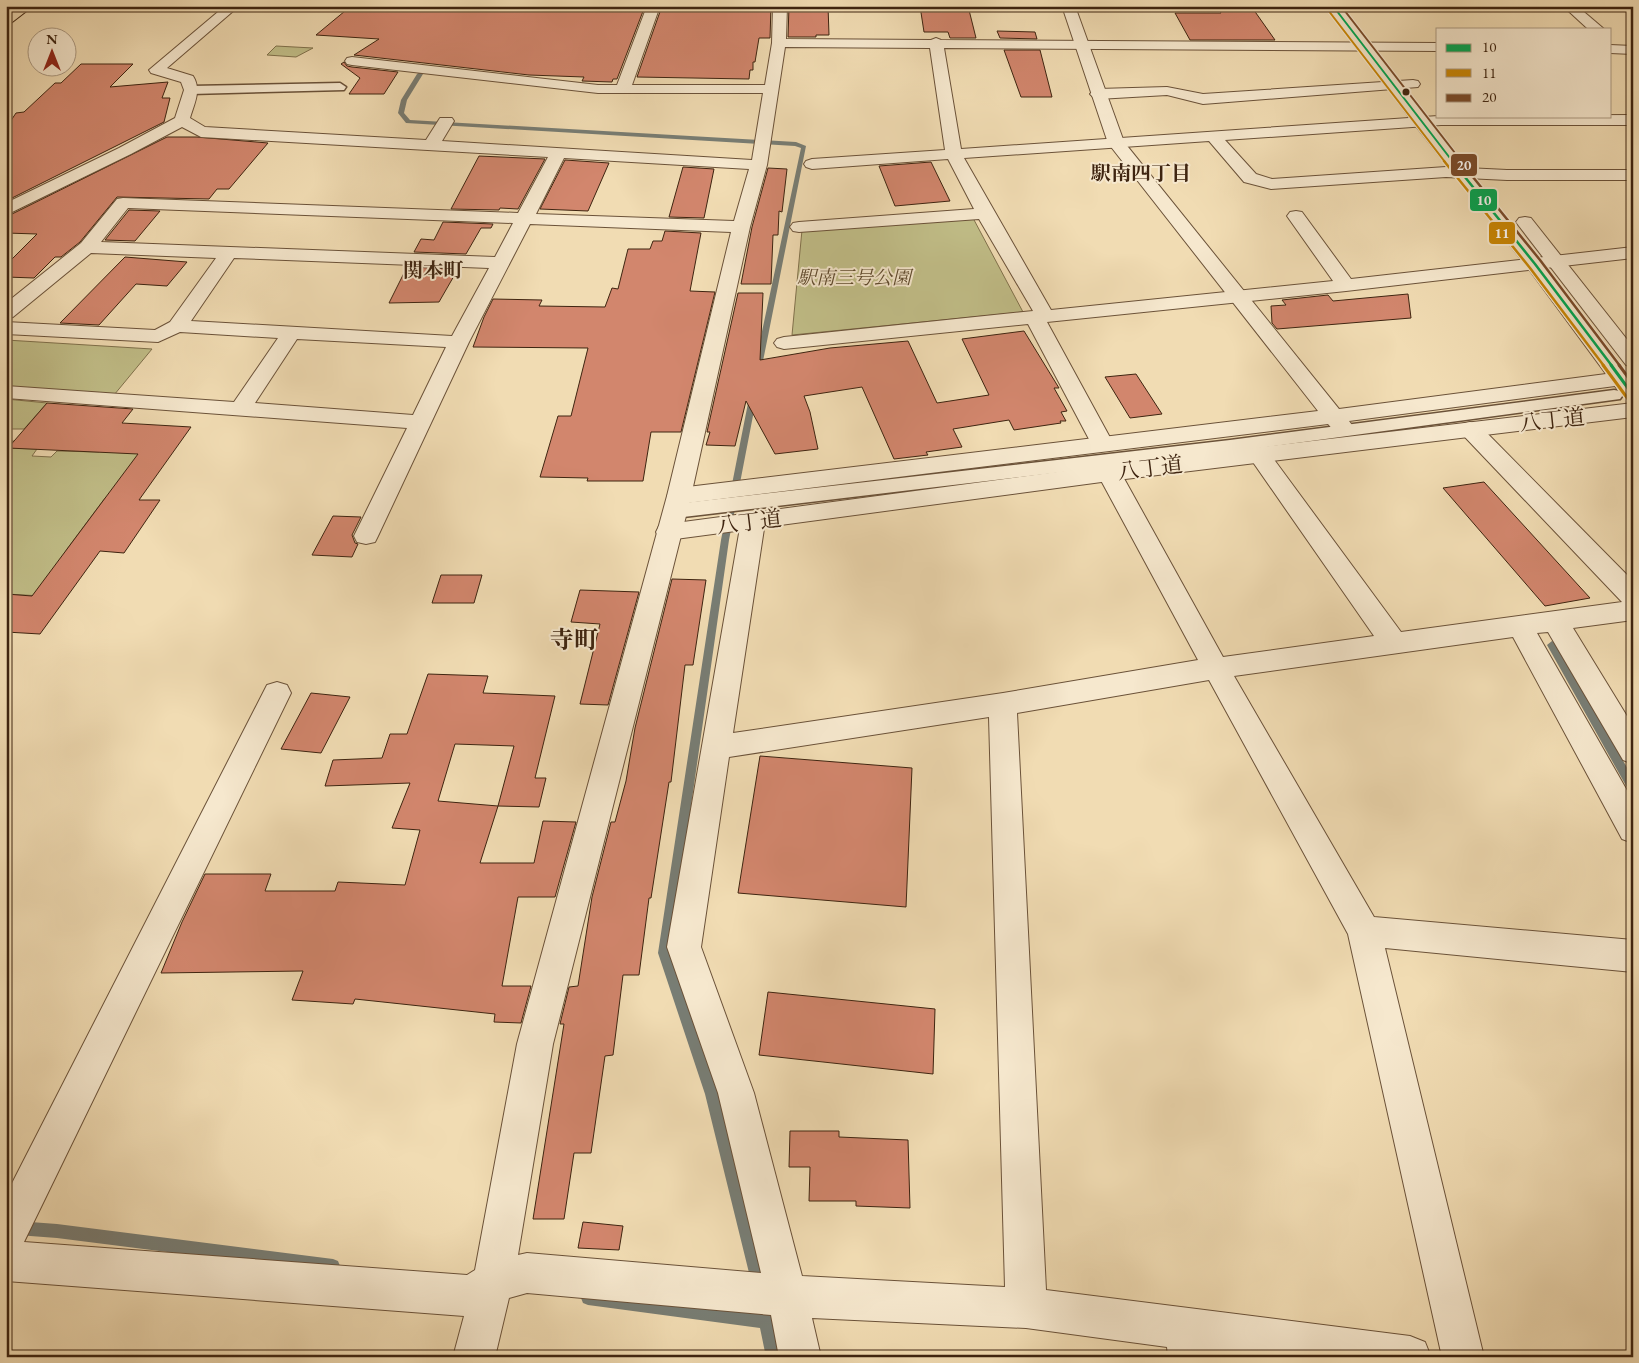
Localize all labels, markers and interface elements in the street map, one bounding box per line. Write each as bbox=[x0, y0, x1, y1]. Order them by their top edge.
north arrow bbox=[28, 28, 78, 78]
legend bbox=[1436, 28, 1612, 118]
text: N bbox=[46, 30, 58, 48]
text: 10 bbox=[1482, 37, 1496, 56]
text: 11 bbox=[1482, 63, 1496, 82]
unlabelled marker bbox=[1401, 87, 1411, 97]
text: 20 bbox=[1482, 87, 1496, 106]
line badge: 20 bbox=[1450, 153, 1478, 177]
text: 20 bbox=[1457, 156, 1472, 174]
district label: 駅南四丁目 bbox=[1091, 160, 1191, 186]
line badge: 10 bbox=[1469, 188, 1498, 212]
text: 10 bbox=[1477, 191, 1492, 209]
line badge: 11 bbox=[1488, 221, 1516, 245]
text: 11 bbox=[1495, 224, 1509, 242]
district label: 関本町 bbox=[403, 257, 464, 283]
park label: 駅南三号公園 bbox=[797, 265, 914, 290]
street label: 八丁道 bbox=[1518, 402, 1586, 438]
street label: 八丁道 bbox=[1115, 450, 1185, 486]
street label: 八丁道 bbox=[714, 504, 784, 540]
district label: 寺町 bbox=[550, 624, 598, 655]

